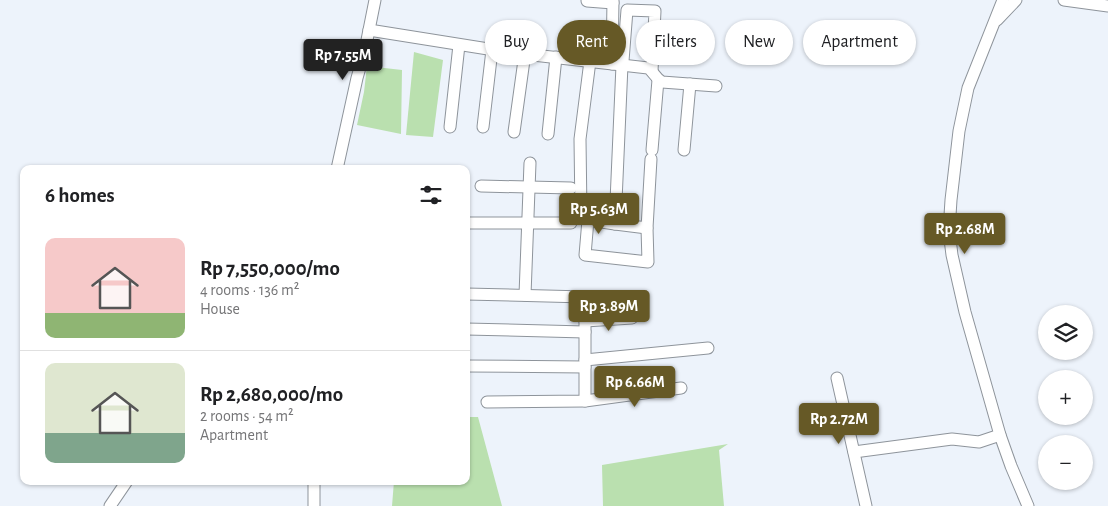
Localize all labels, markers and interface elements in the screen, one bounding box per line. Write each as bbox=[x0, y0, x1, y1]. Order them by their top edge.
chip: Buy bbox=[485, 20, 547, 65]
chip: Rent bbox=[557, 20, 626, 65]
chip: Filters bbox=[636, 20, 715, 65]
chip: New bbox=[725, 20, 793, 65]
chip: Apartment bbox=[803, 20, 916, 65]
pin: Rp 7.55M bbox=[291, 38, 395, 81]
text: Rp 7.55M bbox=[315, 47, 371, 63]
icon: filters bbox=[417, 181, 445, 209]
text: 6 homes bbox=[45, 185, 115, 206]
pin: Rp 5.63M bbox=[547, 192, 651, 235]
text: Rp 5.63M bbox=[570, 201, 628, 217]
pin: Rp 2.68M bbox=[913, 212, 1017, 255]
text: Rp 2.68M bbox=[935, 221, 995, 237]
icon: home bbox=[85, 258, 145, 318]
text: Rp 7,550,000/mo bbox=[200, 258, 340, 279]
text: 4 rooms · 136 m² bbox=[200, 282, 299, 298]
pin: Rp 3.89M bbox=[557, 290, 661, 332]
text: Rp 3.89M bbox=[580, 298, 638, 314]
text: House bbox=[200, 301, 240, 317]
map controls bbox=[1038, 305, 1093, 490]
button: layers bbox=[1038, 305, 1093, 360]
pin: Rp 6.66M bbox=[583, 366, 687, 408]
button: + bbox=[1038, 370, 1093, 425]
text: Rp 6.66M bbox=[605, 374, 665, 390]
icon: home bbox=[85, 383, 145, 443]
text: Rp 2,680,000/mo bbox=[200, 384, 343, 405]
pin: Rp 2.72M bbox=[787, 402, 891, 445]
text: 2 rooms · 54 m² bbox=[200, 408, 294, 424]
text: Rp 2.72M bbox=[810, 411, 868, 427]
text: Apartment bbox=[200, 427, 268, 443]
button: − bbox=[1038, 435, 1093, 490]

